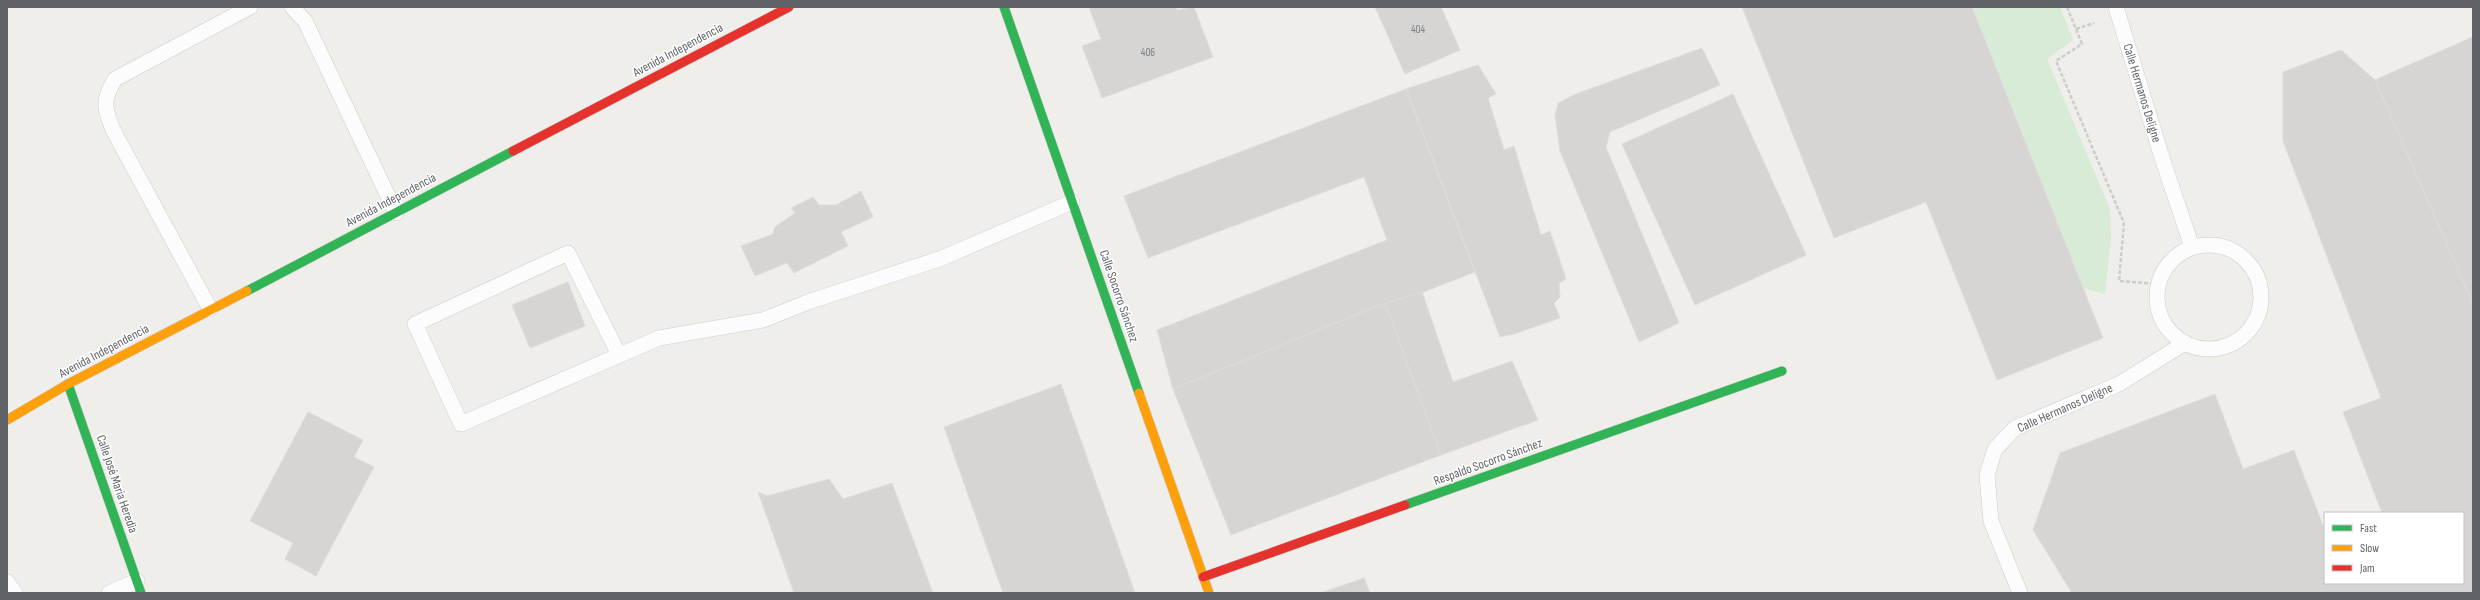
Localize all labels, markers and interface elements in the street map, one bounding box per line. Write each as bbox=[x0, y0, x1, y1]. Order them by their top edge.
street label: Avenida Independencia bbox=[629, 19, 726, 81]
house number: 404 bbox=[1411, 23, 1425, 36]
street label: Calle Hermanos Deligne bbox=[2119, 42, 2165, 144]
house number: 406 bbox=[1141, 46, 1155, 59]
street label: Avenida Independencia bbox=[342, 169, 439, 231]
street label: Calle Socorro Sánchez bbox=[1096, 248, 1142, 344]
street label: Avenida Independencia bbox=[55, 320, 152, 382]
street label: Calle Hermanos Deligne bbox=[2015, 380, 2115, 436]
street label: Calle José Maria Heredia bbox=[93, 433, 141, 535]
street label: Respaldo Socorro Sánchez bbox=[1431, 435, 1545, 489]
legend bbox=[2324, 512, 2464, 584]
text: Fast bbox=[2360, 521, 2377, 536]
text: Slow bbox=[2360, 541, 2379, 556]
text: Jam bbox=[2359, 561, 2375, 576]

